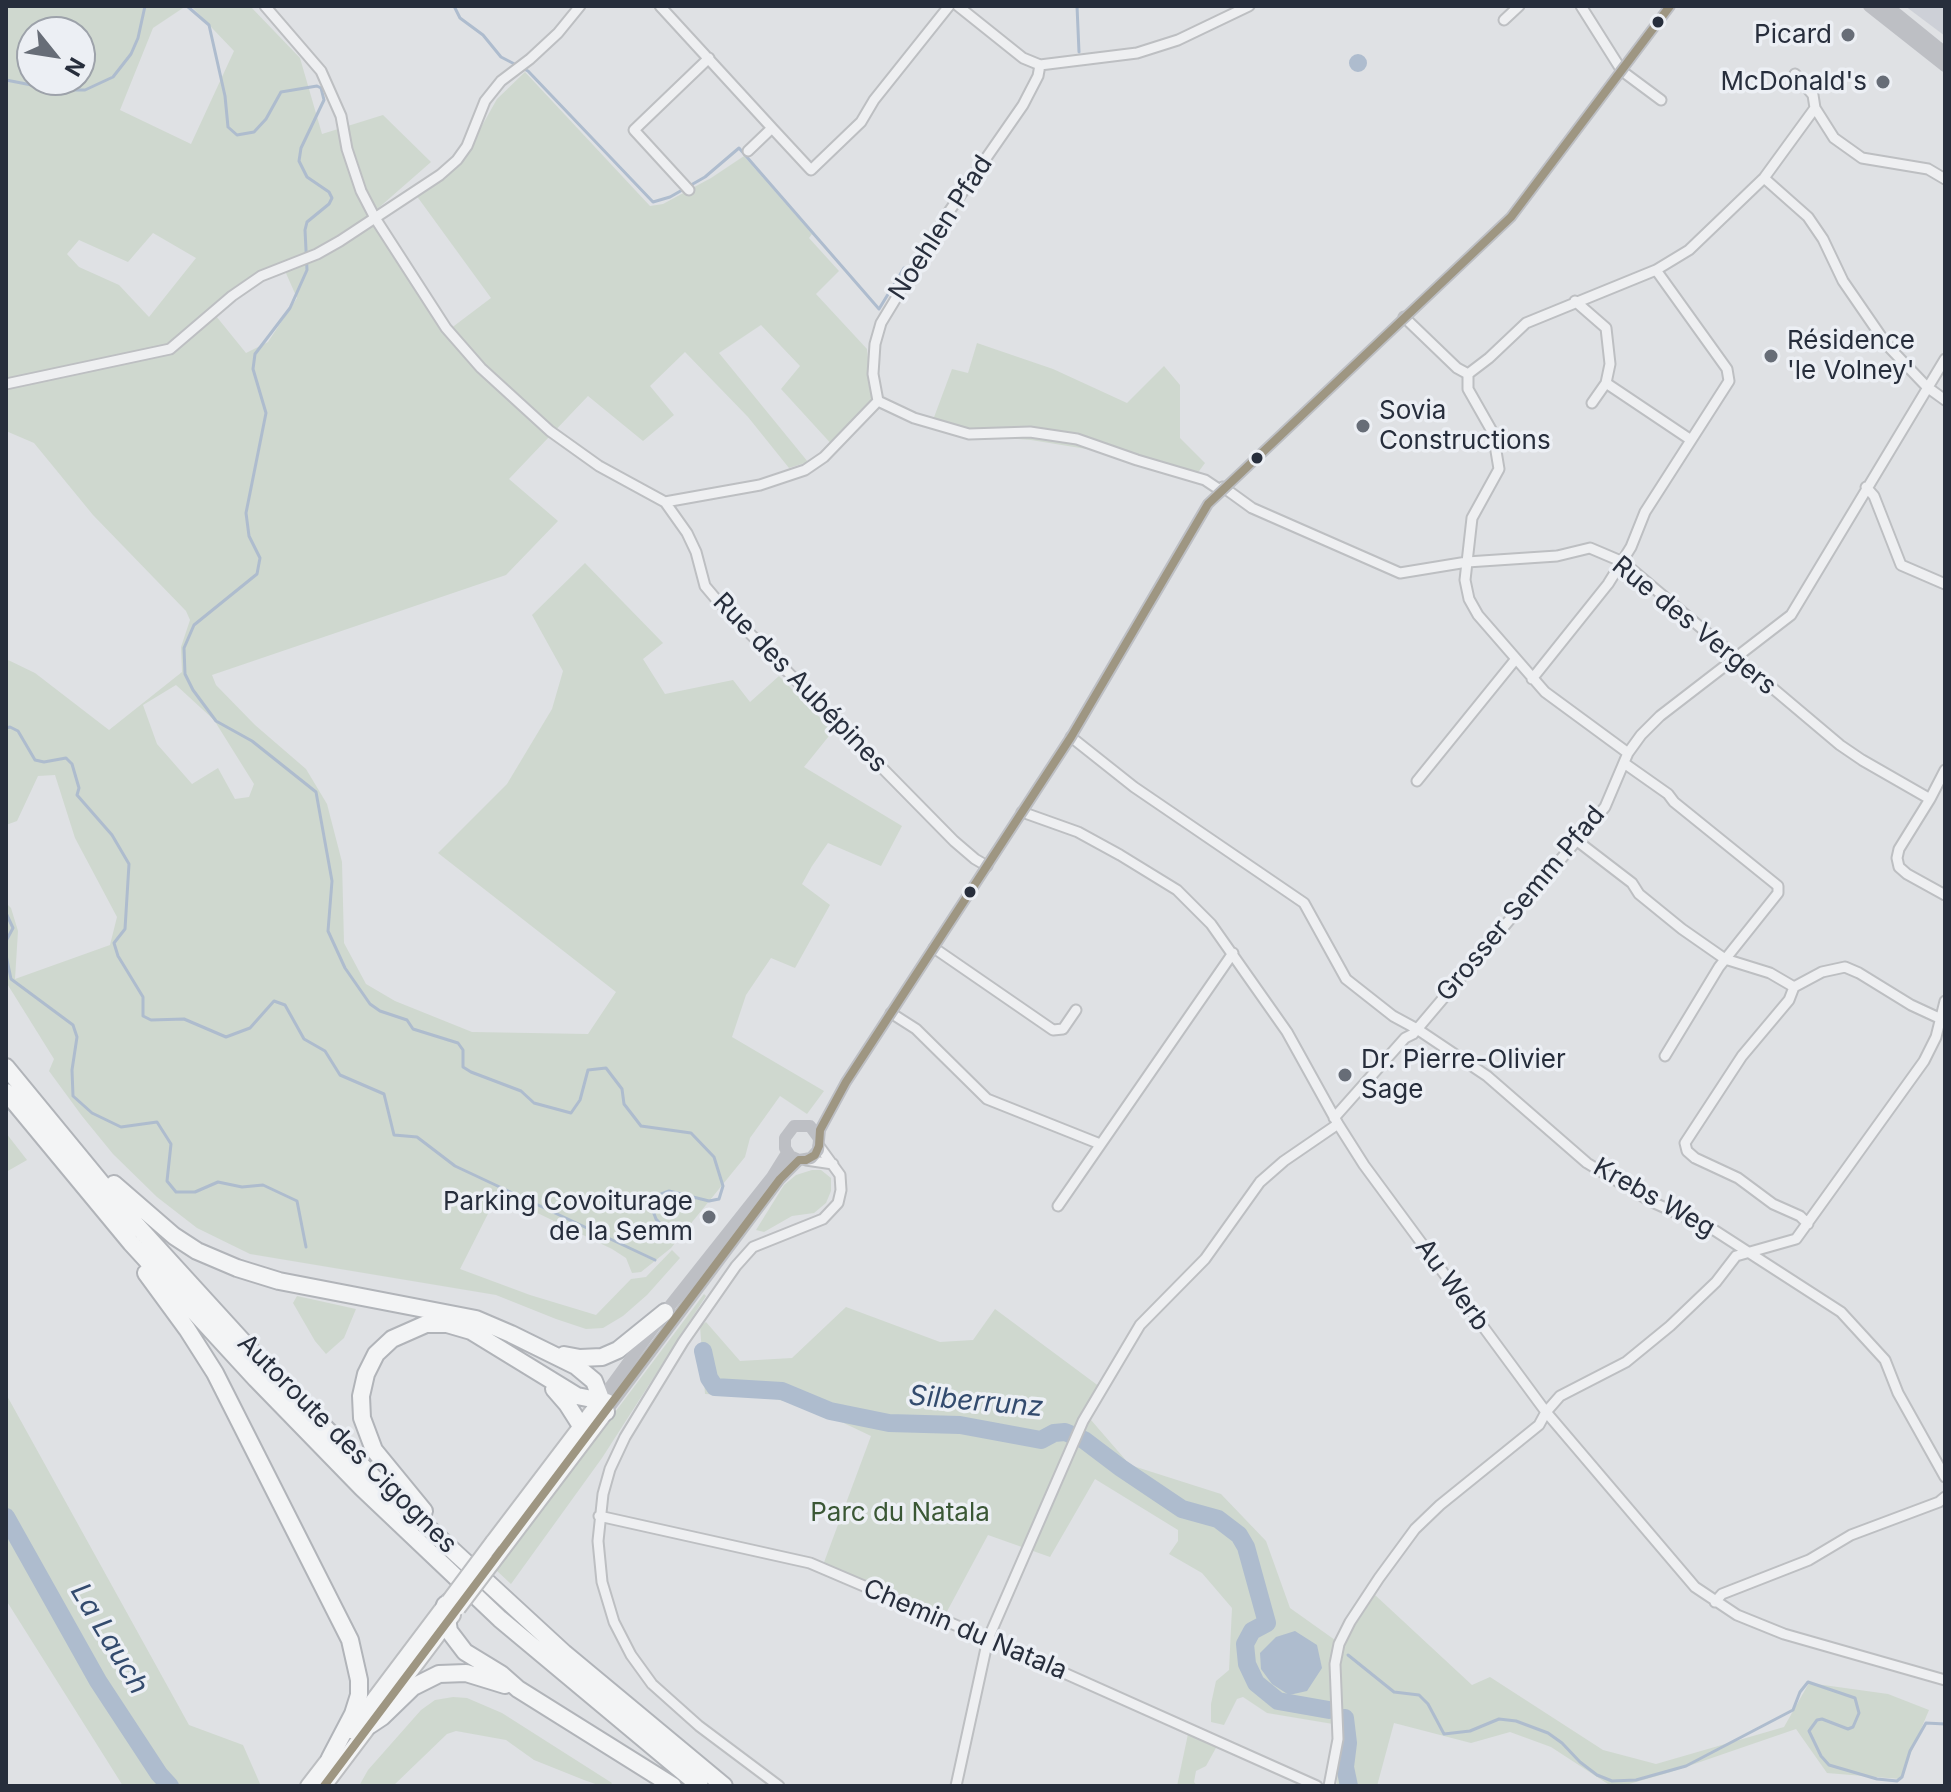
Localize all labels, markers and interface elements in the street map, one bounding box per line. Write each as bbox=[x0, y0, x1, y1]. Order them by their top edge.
unlabelled marker bbox=[1650, 14, 1666, 30]
north arrow bbox=[16, 16, 96, 96]
place label: Picard bbox=[1754, 19, 1832, 51]
marker: Picard bbox=[1839, 26, 1857, 44]
text: N bbox=[60, 53, 91, 81]
place label: McDonald's bbox=[1721, 66, 1867, 98]
marker: McDonald's bbox=[1874, 73, 1892, 91]
street label: Noehlen Pfad bbox=[883, 150, 999, 306]
place label: Résidence 'le Volney' bbox=[1787, 325, 1915, 386]
marker: Résidence 'le Volney' bbox=[1762, 347, 1780, 365]
place label: Sovia Constructions bbox=[1379, 395, 1551, 456]
marker: Sovia Constructions bbox=[1354, 417, 1372, 435]
unlabelled marker bbox=[1249, 450, 1265, 466]
street label: Rue des Vergers bbox=[1606, 550, 1782, 702]
street label: Rue des Aubépines bbox=[706, 587, 894, 779]
street label: Grosser Semm Pfad bbox=[1430, 800, 1612, 1008]
unlabelled marker bbox=[962, 884, 978, 900]
place label: Dr. Pierre-Olivier Sage bbox=[1361, 1044, 1566, 1106]
marker: Dr. Pierre-Olivier Sage bbox=[1336, 1066, 1354, 1084]
street label: Krebs Weg bbox=[1588, 1152, 1720, 1244]
place label: Parking Covoiturage de la Semm bbox=[443, 1186, 693, 1248]
marker: Parking Covoiturage de la Semm bbox=[700, 1208, 718, 1226]
street label: Au Werb bbox=[1408, 1233, 1496, 1337]
street label: Autoroute des Cigognes bbox=[231, 1328, 463, 1560]
water label: Silberrunz bbox=[907, 1379, 1045, 1425]
park label: Parc du Natala bbox=[810, 1497, 990, 1529]
street label: Chemin du Natala bbox=[858, 1573, 1072, 1687]
water label: La Lauch bbox=[63, 1578, 155, 1700]

